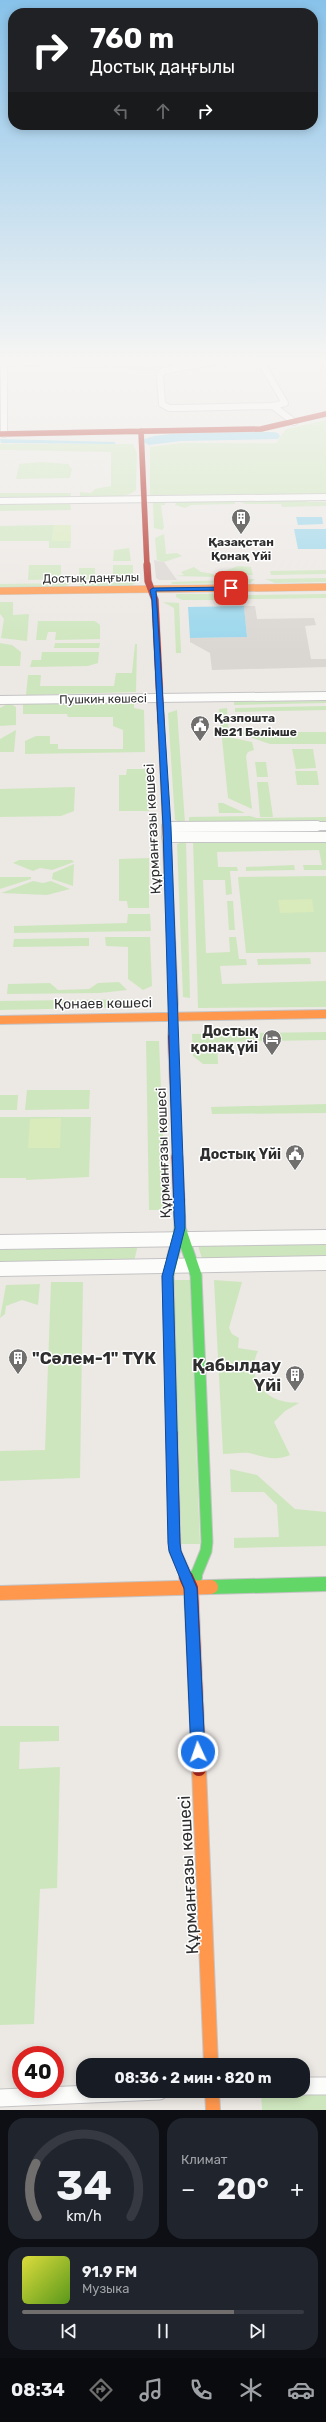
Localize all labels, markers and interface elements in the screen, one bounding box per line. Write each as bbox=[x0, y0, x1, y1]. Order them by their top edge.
text: 760 m bbox=[90, 22, 174, 55]
icon: right bbox=[24, 24, 76, 76]
text: Достық даңғылы bbox=[90, 56, 235, 78]
icon: left bbox=[110, 100, 132, 122]
icon: ahead bbox=[152, 100, 174, 122]
icon: right bbox=[194, 100, 216, 122]
building icon: Қазақстан Қонақ Үйі bbox=[230, 507, 252, 535]
place label: Қазақстан Қонақ Үйі bbox=[208, 535, 274, 563]
street label: Достық даңғылы bbox=[43, 570, 139, 586]
pin bbox=[214, 571, 248, 605]
icon: arrive bbox=[220, 577, 242, 599]
street label: Пушкин көшесі bbox=[59, 691, 147, 707]
place label: Қазпошта №21 Бөлімше bbox=[214, 711, 297, 739]
public building icon: Қазпошта №21 Бөлімше bbox=[189, 714, 211, 742]
street label: Құрманғазы көшесі bbox=[141, 763, 164, 895]
street label: Қонаев көшесі bbox=[54, 994, 152, 1013]
place label: Достық қонақ үйі bbox=[191, 1023, 258, 1056]
hotel icon: Достық қонақ үйі bbox=[261, 1028, 283, 1056]
street label: Құрманғазы көшесі bbox=[153, 1087, 174, 1219]
public building icon: Достық Үйі bbox=[284, 1143, 306, 1171]
place label: Достық Үйі bbox=[200, 1146, 281, 1163]
building icon: "Сәлем-1" ТҮК bbox=[7, 1347, 29, 1375]
place label: "Сәлем-1" ТҮК bbox=[32, 1348, 156, 1368]
place label: Қабылдау Үйі bbox=[192, 1355, 281, 1395]
building icon: Қабылдау Үйі bbox=[284, 1364, 306, 1392]
position arrow bbox=[177, 1731, 219, 1773]
street label: Құрманғазы көшесі bbox=[174, 1795, 202, 1955]
speed limit sign: 40 bbox=[12, 2046, 64, 2098]
text: 08:36 · 2 мин · 820 m bbox=[114, 2069, 272, 2087]
text: Климат bbox=[181, 2152, 227, 2167]
text: 34 bbox=[56, 2160, 111, 2209]
text: 20° bbox=[217, 2171, 269, 2207]
text: − bbox=[181, 2176, 195, 2203]
text: + bbox=[290, 2176, 304, 2203]
text: km/h bbox=[66, 2207, 101, 2224]
text: 91.9 FM bbox=[82, 2263, 137, 2281]
text: Музыка bbox=[82, 2281, 129, 2296]
icon: previous bbox=[58, 2320, 80, 2342]
icon: pause bbox=[152, 2320, 174, 2342]
icon: next bbox=[246, 2320, 268, 2342]
icon: directions bbox=[87, 2376, 115, 2404]
icon: music bbox=[137, 2376, 165, 2404]
icon: phone bbox=[187, 2376, 215, 2404]
icon: climate bbox=[237, 2376, 265, 2404]
icon: car bbox=[287, 2376, 315, 2404]
text: 08:34 bbox=[11, 2379, 65, 2401]

